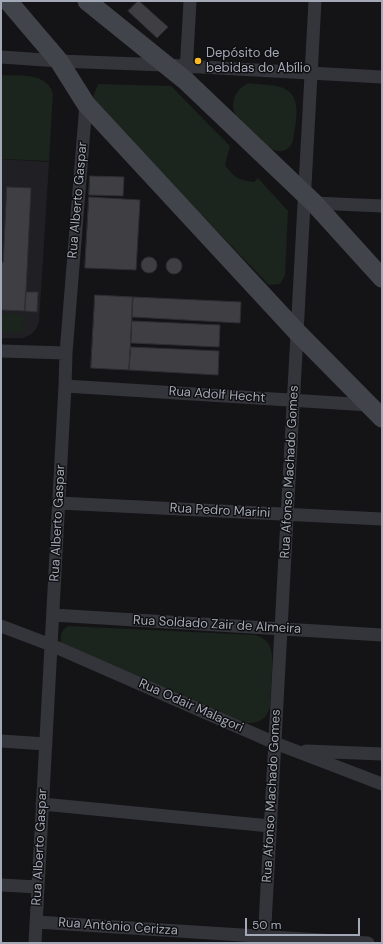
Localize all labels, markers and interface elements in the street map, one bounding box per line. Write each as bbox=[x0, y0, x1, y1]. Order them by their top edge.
place label: Depósito de bebidas do Abílio bbox=[206, 46, 311, 77]
marker: Depósito de bebidas do Abílio bbox=[193, 56, 203, 66]
street label: Rua Alberto Gaspar bbox=[65, 141, 91, 259]
street label: Rua Adolf Hecht bbox=[168, 384, 266, 406]
street label: Rua Afonso Machado Gomes bbox=[278, 385, 302, 559]
street label: Rua Alberto Gaspar bbox=[47, 464, 69, 582]
street label: Rua Pedro Marini bbox=[169, 501, 271, 521]
street label: Rua Soldado Zair de Almeira bbox=[133, 613, 301, 637]
street label: Rua Odair Malagori bbox=[136, 676, 246, 736]
street label: Rua Afonso Machado Gomes bbox=[260, 709, 284, 883]
street label: Rua Alberto Gaspar bbox=[29, 788, 51, 906]
scale bar bbox=[247, 910, 362, 936]
street label: Rua Antônio Cerizza bbox=[58, 915, 178, 939]
text: 50 m bbox=[252, 917, 281, 933]

